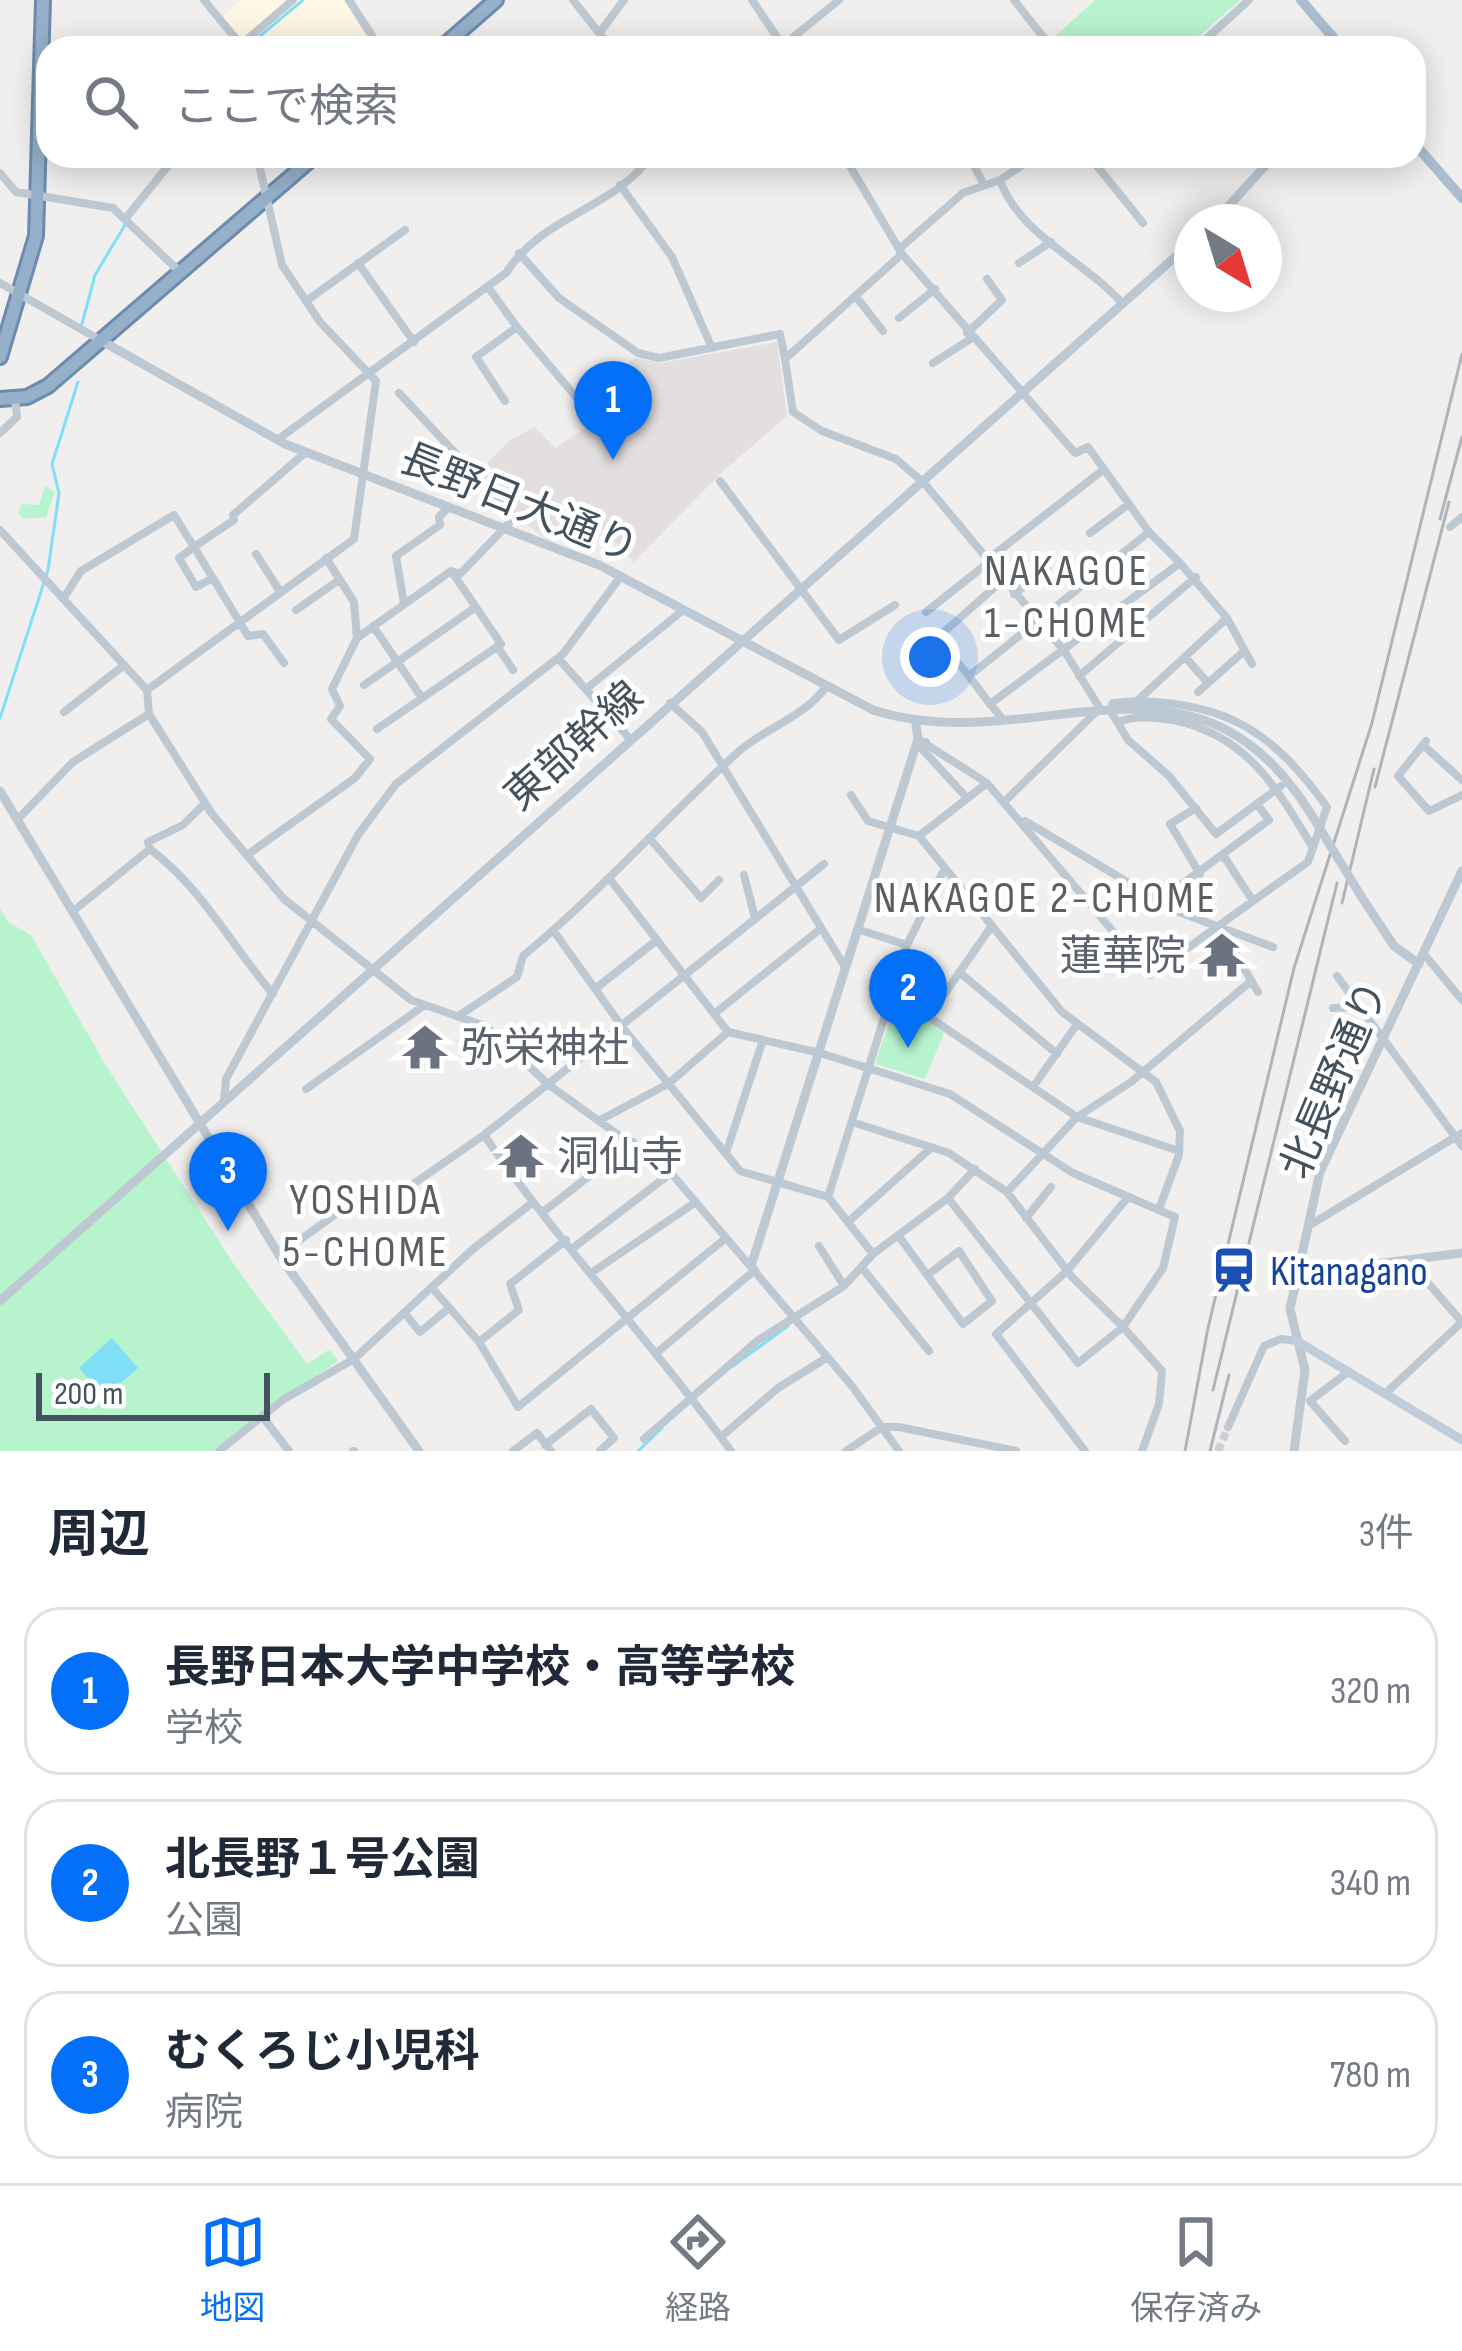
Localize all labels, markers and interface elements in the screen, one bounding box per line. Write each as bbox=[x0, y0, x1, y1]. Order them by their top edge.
search box bbox=[36, 36, 1426, 168]
icon: search bbox=[78, 69, 144, 135]
text: ここで検索 bbox=[174, 80, 399, 135]
north arrow bbox=[1174, 204, 1282, 312]
pin: 1 bbox=[574, 361, 652, 460]
street label: 長野日大通り bbox=[393, 433, 645, 575]
district label: NAKAGOE 1-CHOME bbox=[984, 544, 1150, 651]
your location bbox=[900, 627, 960, 687]
street label: 東部幹線 bbox=[495, 672, 654, 822]
district label: NAKAGOE 2-CHOME bbox=[874, 871, 1218, 926]
temple icon: 蓮華院 bbox=[1197, 930, 1247, 980]
place label: 蓮華院 bbox=[1060, 932, 1186, 983]
pin: 2 bbox=[869, 949, 947, 1048]
street label: 北長野通り bbox=[1271, 973, 1400, 1187]
temple icon: 弥栄神社 bbox=[400, 1022, 450, 1072]
place label: 弥栄神社 bbox=[461, 1024, 629, 1075]
temple icon: 洞仙寺 bbox=[496, 1131, 546, 1181]
pin: 3 bbox=[189, 1132, 267, 1231]
place label: 洞仙寺 bbox=[557, 1133, 683, 1184]
district label: YOSHIDA 5-CHOME bbox=[282, 1173, 450, 1280]
station icon: Kitanagano bbox=[1209, 1245, 1259, 1295]
place label: Kitanagano bbox=[1270, 1247, 1428, 1298]
scale bar bbox=[36, 1367, 270, 1420]
text: 200 m bbox=[54, 1374, 123, 1414]
text: 周辺 bbox=[48, 1505, 150, 1566]
text: 3件 bbox=[1359, 1511, 1414, 1558]
text: 長野日本大学中学校・高等学校 bbox=[165, 1641, 795, 1696]
text: 1 bbox=[82, 1668, 98, 1715]
text: 320 m bbox=[1330, 1668, 1411, 1715]
text: 学校 bbox=[165, 1706, 243, 1753]
text: 北長野１号公園 bbox=[165, 1833, 480, 1888]
text: 2 bbox=[81, 1860, 99, 1907]
text: 340 m bbox=[1330, 1860, 1411, 1907]
text: 公園 bbox=[165, 1898, 243, 1945]
text: むくろじ小児科 bbox=[165, 2025, 480, 2080]
text: 3 bbox=[81, 2052, 99, 2099]
text: 780 m bbox=[1330, 2052, 1411, 2099]
text: 病院 bbox=[165, 2090, 243, 2137]
tab: 地図 bbox=[200, 2209, 266, 2329]
tab: 経路 bbox=[665, 2209, 731, 2329]
tab: 保存済み bbox=[1130, 2209, 1262, 2329]

